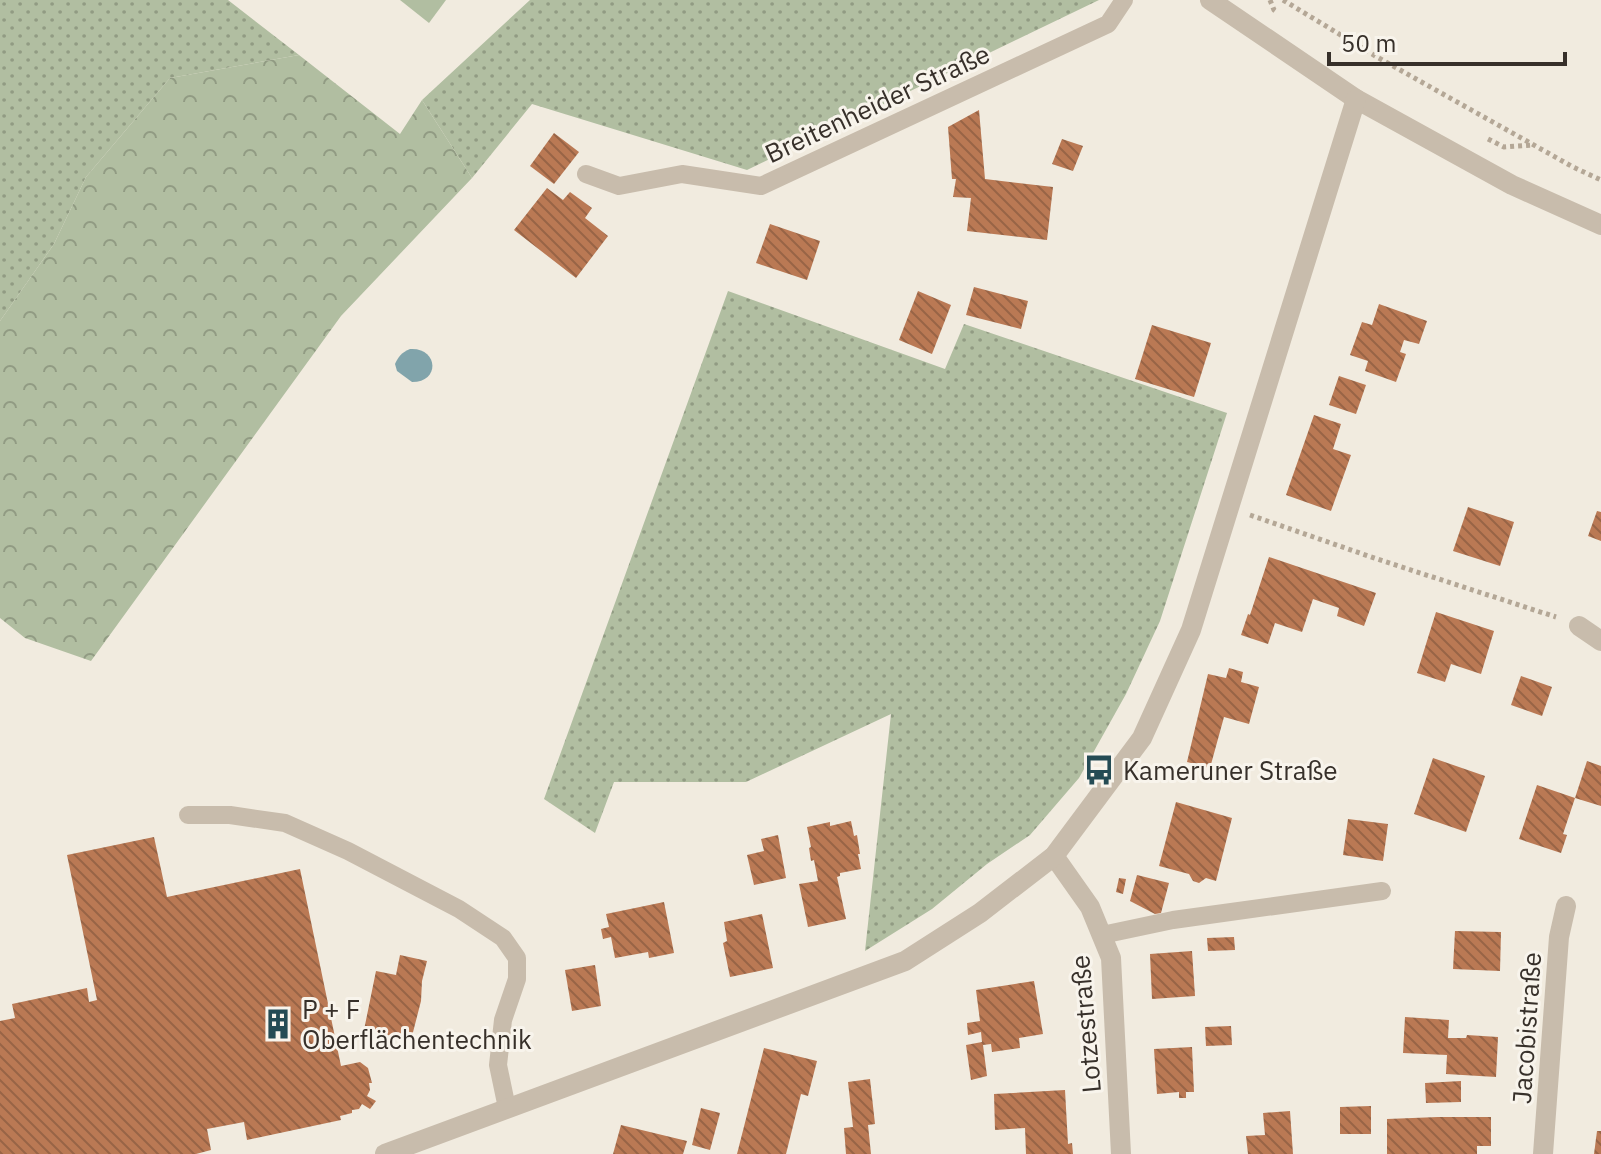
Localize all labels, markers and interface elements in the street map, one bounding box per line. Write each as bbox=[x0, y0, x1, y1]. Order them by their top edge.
scale bar bbox=[1329, 16, 1565, 66]
text: 50 m bbox=[1341, 27, 1396, 59]
street label: Breitenheider Straße bbox=[759, 36, 995, 170]
bus stop icon: Kameruner Straße bbox=[1082, 753, 1116, 787]
place label: Kameruner Straße bbox=[1123, 753, 1337, 787]
street label: Jacobistraße bbox=[1504, 951, 1548, 1105]
street label: Lotzestraße bbox=[1062, 954, 1108, 1094]
place label: P + F Oberflächentechnik bbox=[302, 992, 532, 1056]
building icon: P + F Oberflächentechnik bbox=[261, 1007, 295, 1041]

